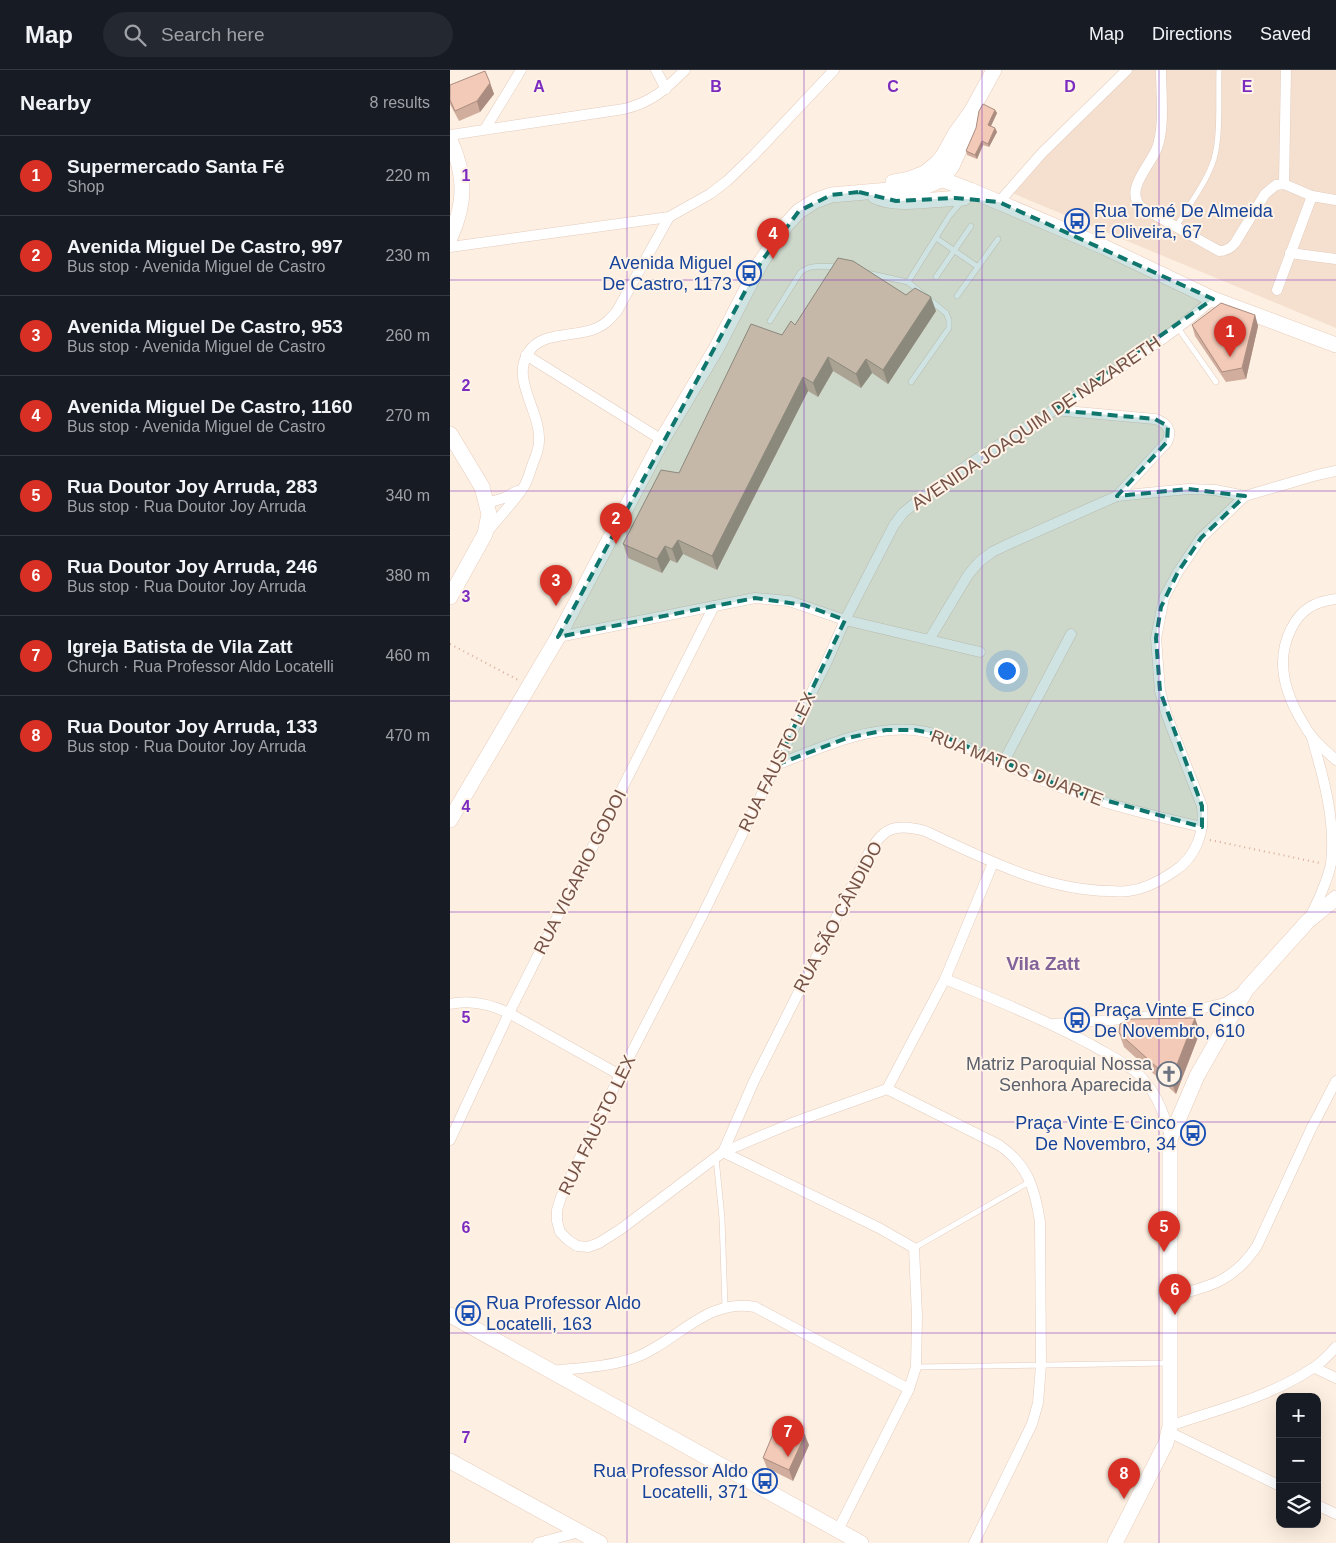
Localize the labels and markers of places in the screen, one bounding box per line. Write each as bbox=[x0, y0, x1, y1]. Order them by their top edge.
place label: Rua Tomé De Almeida E Oliveira, 67 bbox=[1094, 201, 1274, 242]
bus stop icon: Rua Tomé De Almeida E Oliveira, 67 bbox=[1064, 208, 1090, 234]
pin: 4 bbox=[757, 218, 789, 259]
place label: Avenida Miguel De Castro, 1173 bbox=[602, 253, 732, 294]
bus stop icon: Avenida Miguel De Castro, 1173 bbox=[736, 260, 762, 286]
pin: 1 bbox=[1214, 316, 1246, 357]
pin: 2 bbox=[600, 503, 632, 544]
pin: 3 bbox=[540, 565, 572, 606]
place label: Praça Vinte E Cinco De Novembro, 610 bbox=[1094, 1000, 1255, 1041]
bus stop icon: Praça Vinte E Cinco De Novembro, 610 bbox=[1064, 1007, 1090, 1033]
place label: Matriz Paroquial Nossa Senhora Aparecida bbox=[966, 1054, 1153, 1095]
church icon: Matriz Paroquial Nossa Senhora Aparecida bbox=[1156, 1061, 1182, 1087]
place label: Praça Vinte E Cinco De Novembro, 34 bbox=[1015, 1113, 1176, 1154]
bus stop icon: Praça Vinte E Cinco De Novembro, 34 bbox=[1180, 1120, 1206, 1146]
pin: 5 bbox=[1148, 1211, 1180, 1252]
pin: 6 bbox=[1159, 1274, 1191, 1315]
place label: Rua Professor Aldo Locatelli, 163 bbox=[486, 1293, 641, 1334]
bus stop icon: Rua Professor Aldo Locatelli, 163 bbox=[455, 1300, 481, 1326]
pin: 7 bbox=[772, 1416, 804, 1457]
pin: 8 bbox=[1108, 1458, 1140, 1499]
place label: Rua Professor Aldo Locatelli, 371 bbox=[593, 1461, 748, 1502]
bus stop icon: Rua Professor Aldo Locatelli, 371 bbox=[752, 1468, 778, 1494]

